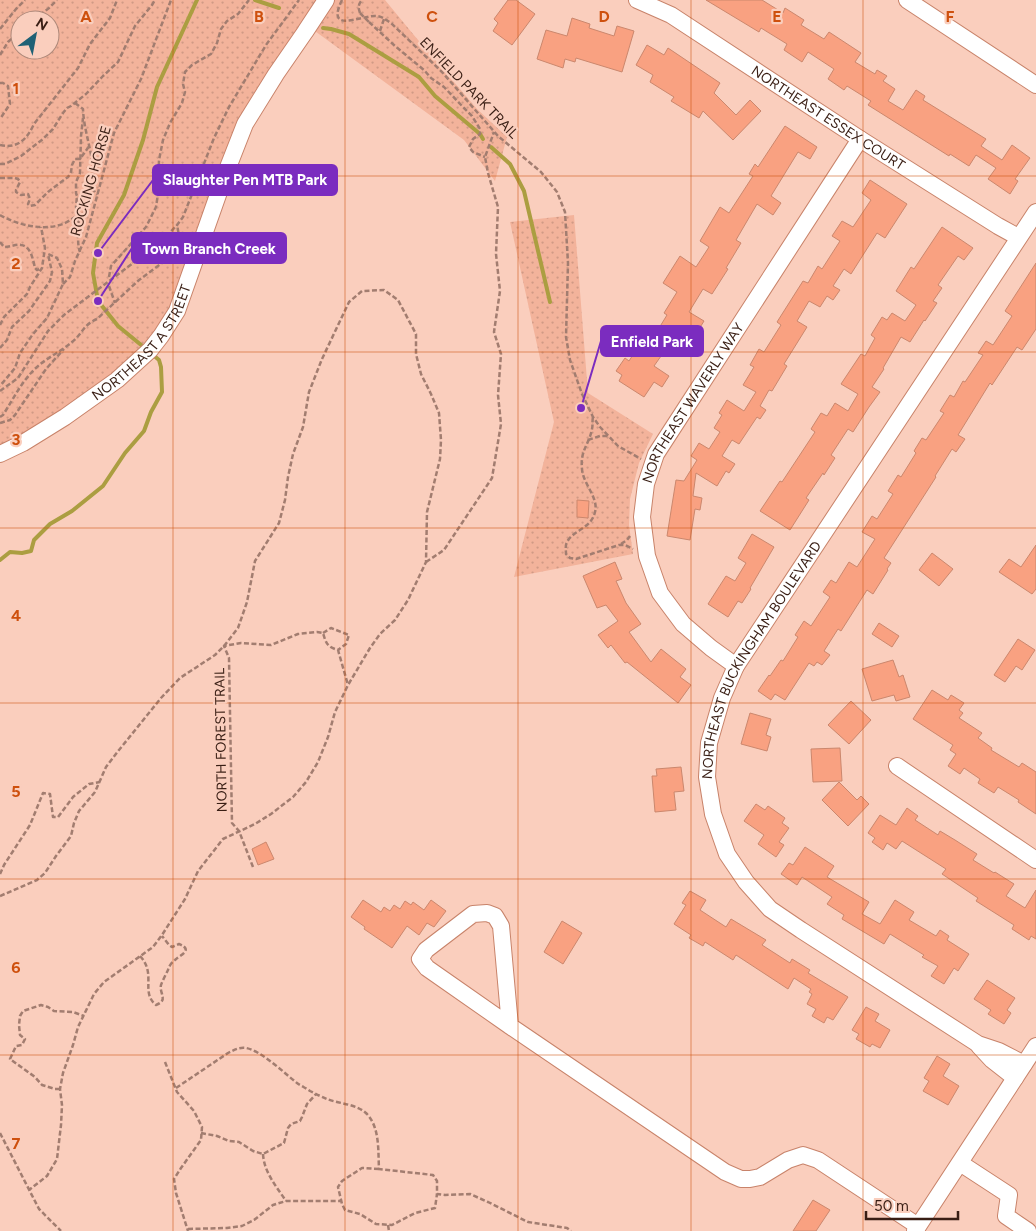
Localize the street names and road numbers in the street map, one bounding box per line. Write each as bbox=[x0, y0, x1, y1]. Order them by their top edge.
street label: ENFIELD PARK TRAIL bbox=[416, 34, 522, 143]
street label: NORTHEAST ESSEX COURT bbox=[748, 62, 908, 174]
street label: ROCKING HORSE bbox=[67, 124, 115, 238]
street label: NORTHEAST A STREET bbox=[88, 282, 194, 404]
street label: NORTHEAST WAVERLY WAY bbox=[638, 319, 748, 485]
street label: NORTHEAST BUCKINGHAM BOULEVARD bbox=[698, 538, 825, 780]
street label: NORTH FOREST TRAIL bbox=[211, 667, 231, 812]

